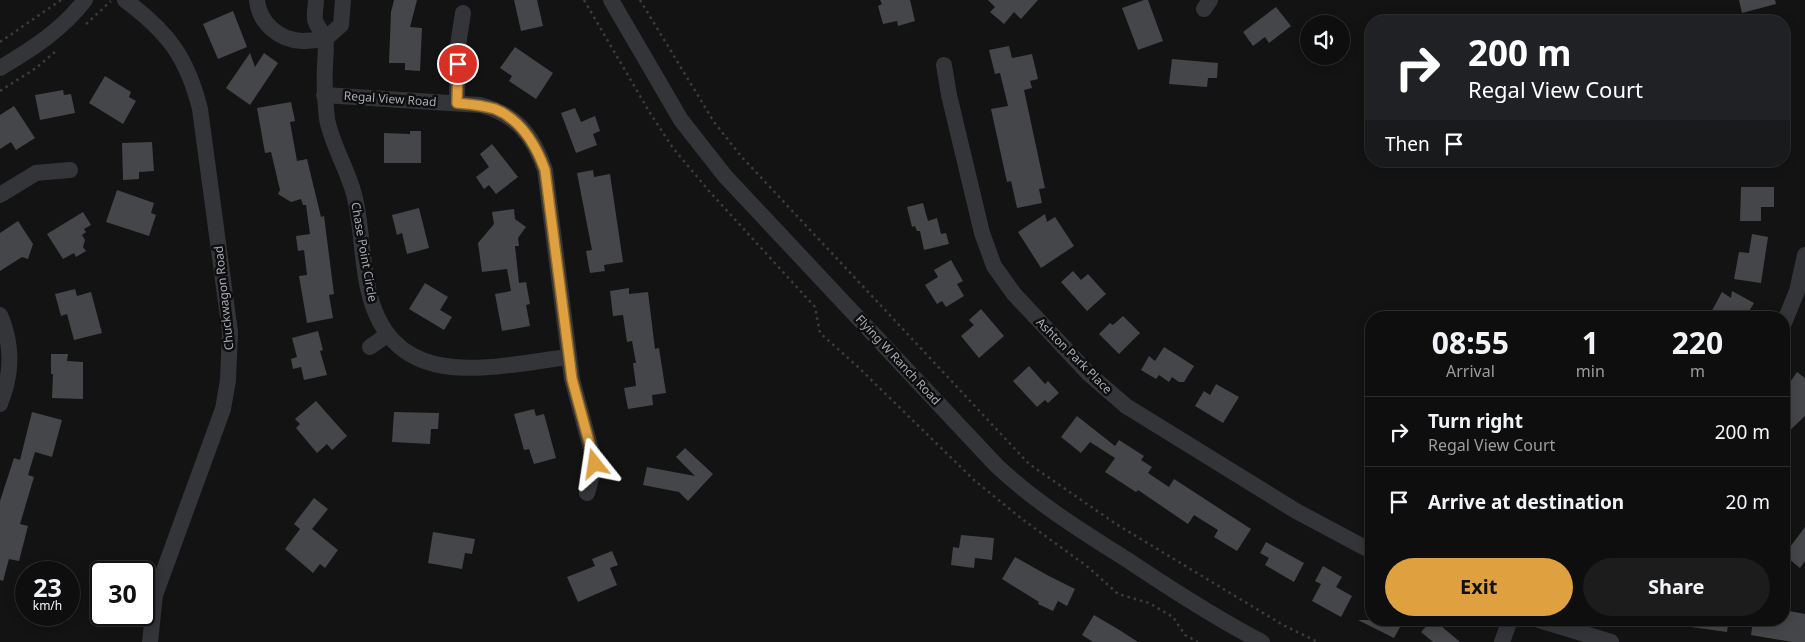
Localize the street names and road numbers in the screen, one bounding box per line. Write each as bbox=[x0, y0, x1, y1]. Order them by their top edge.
street label: Regal View Road bbox=[343, 87, 437, 110]
street label: Chase Point Circle bbox=[347, 201, 382, 303]
street label: Chuckwagon Road bbox=[210, 245, 237, 351]
street label: Flying W Ranch Road bbox=[852, 311, 945, 408]
street label: Ashton Park Place bbox=[1033, 314, 1116, 398]

